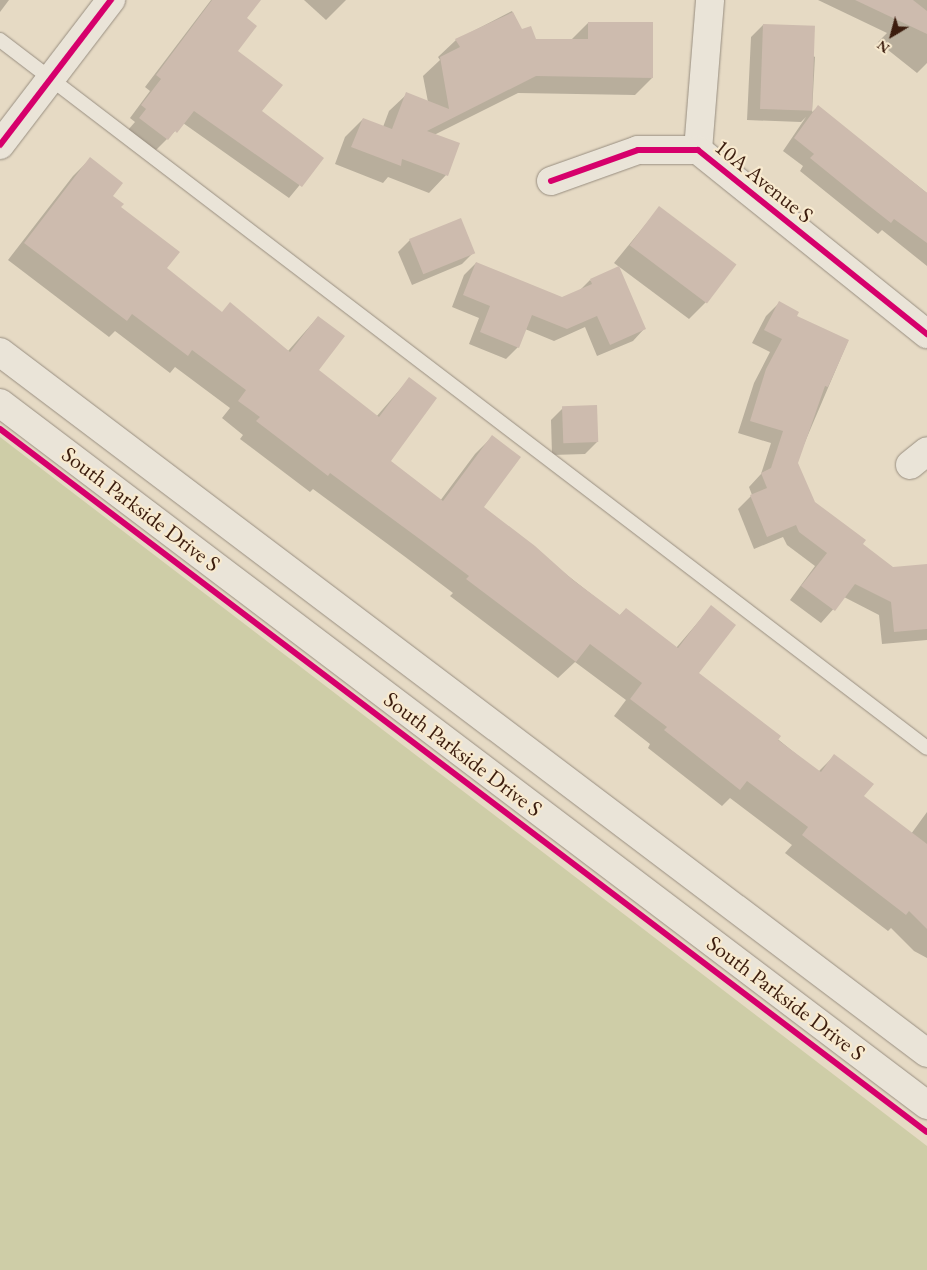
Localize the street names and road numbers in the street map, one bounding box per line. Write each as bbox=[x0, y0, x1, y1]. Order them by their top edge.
street label: 10A Avenue S bbox=[710, 133, 818, 229]
street label: South Parkside Drive S bbox=[57, 441, 225, 577]
street label: South Parkside Drive S bbox=[379, 686, 547, 822]
street label: South Parkside Drive S bbox=[702, 930, 870, 1066]

